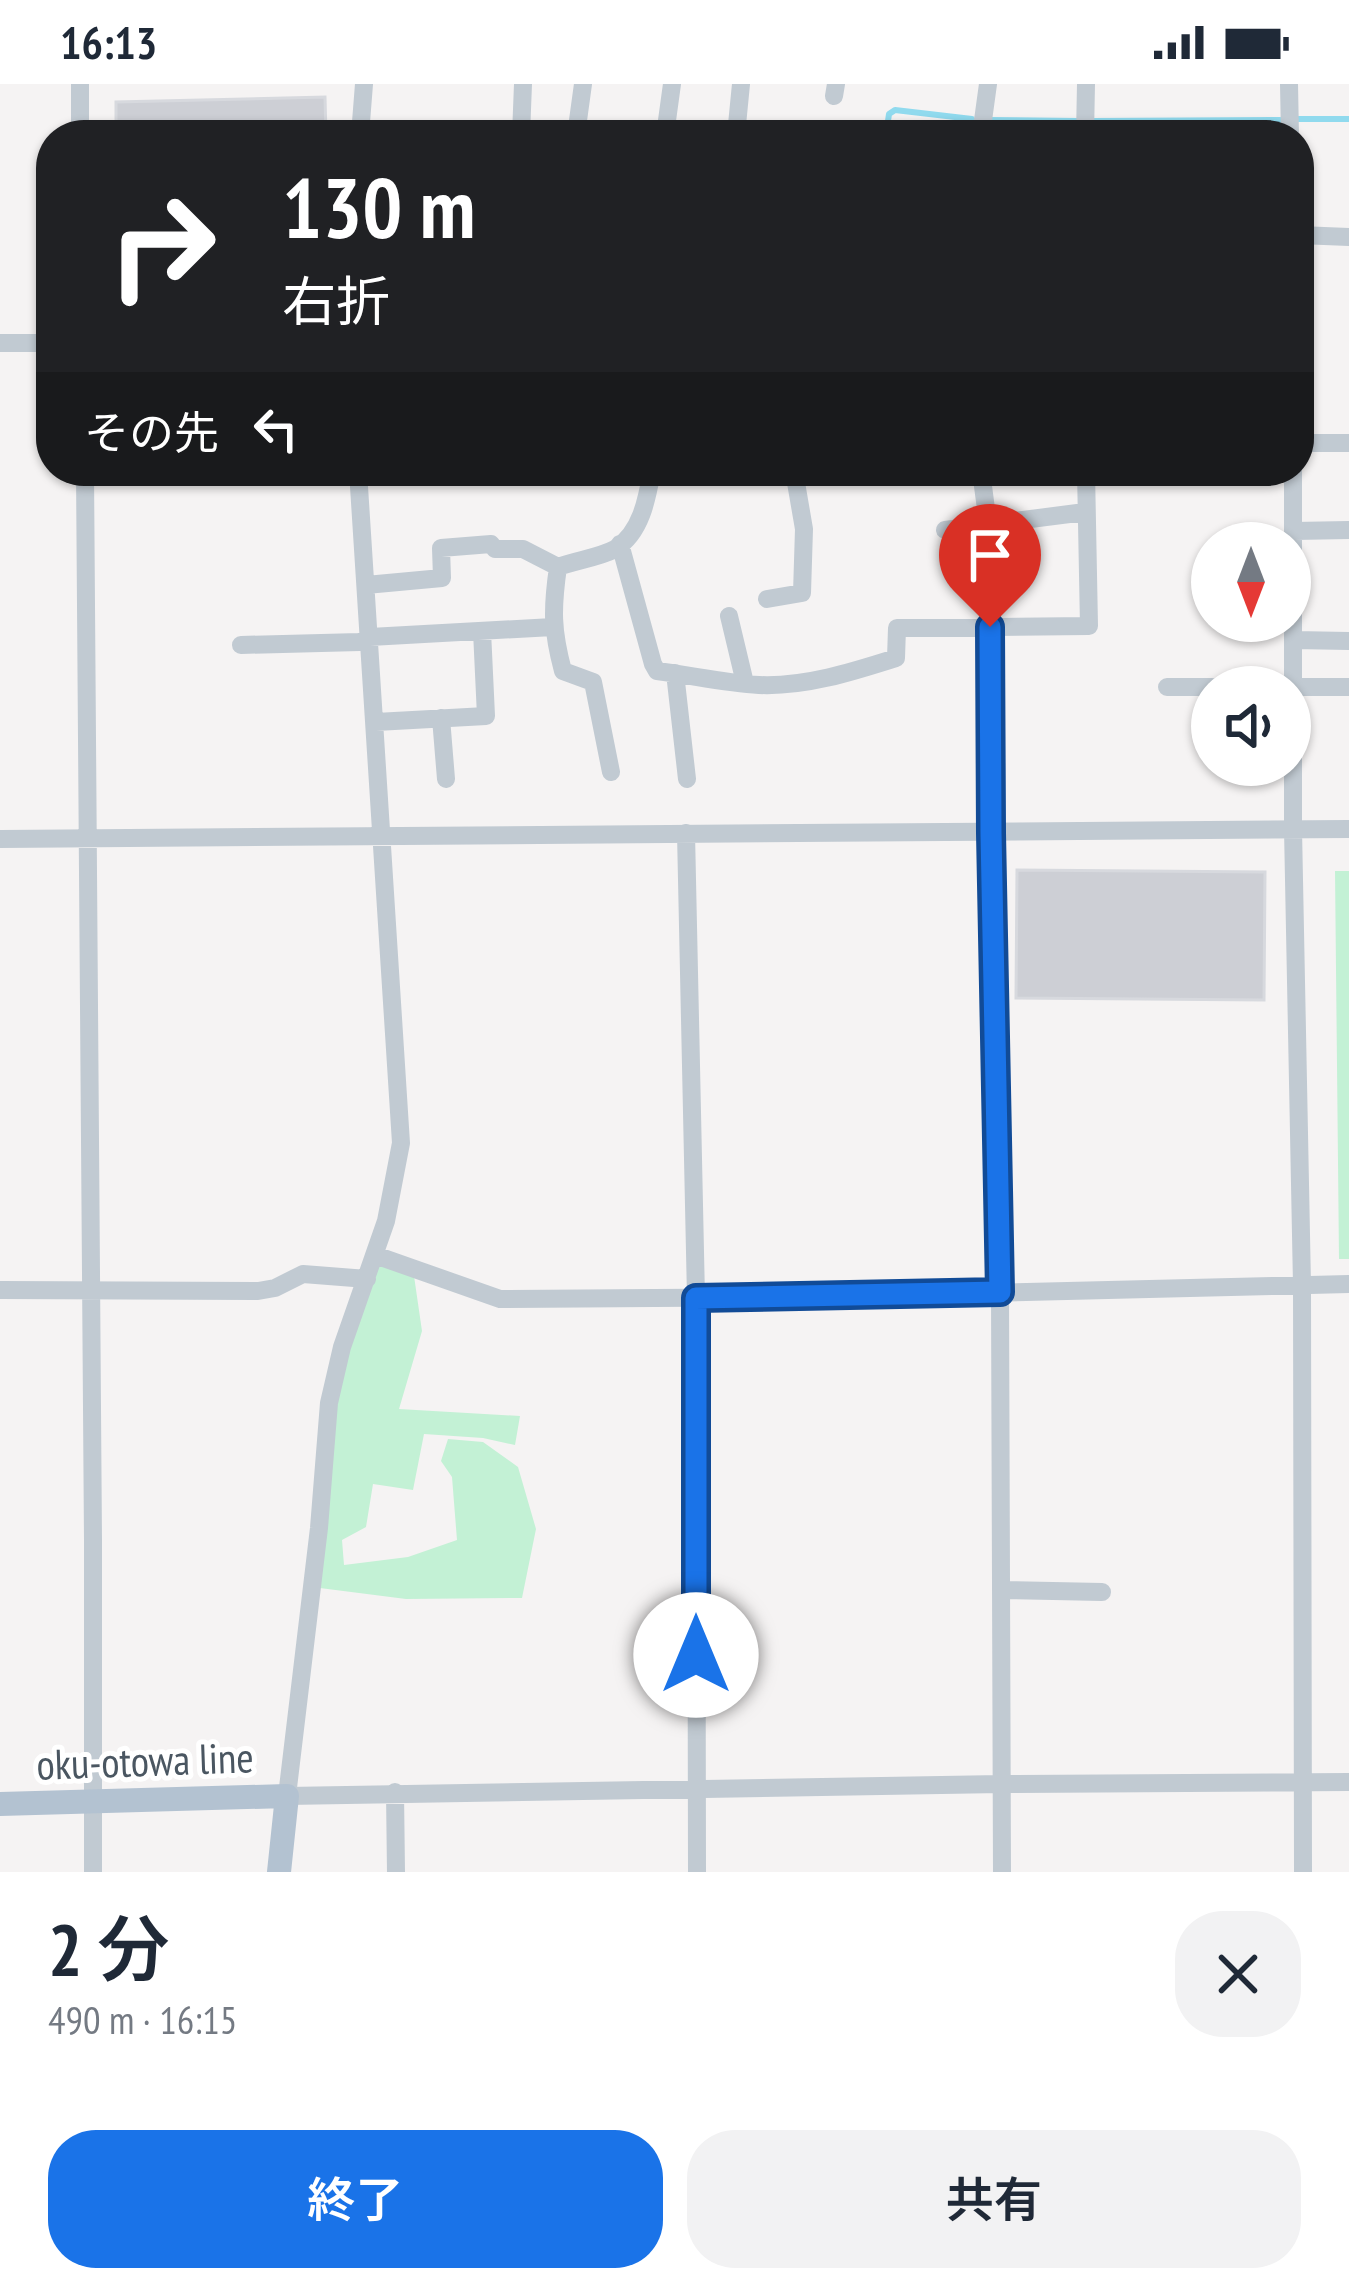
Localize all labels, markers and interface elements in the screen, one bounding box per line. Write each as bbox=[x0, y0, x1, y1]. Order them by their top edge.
text: 16:13 bbox=[60, 13, 157, 71]
text: 130 m bbox=[282, 152, 475, 261]
icon: right bbox=[84, 168, 240, 324]
text: 右折 bbox=[282, 266, 390, 336]
icon: left bbox=[243, 396, 309, 462]
text: その先 bbox=[84, 403, 219, 461]
pin bbox=[939, 504, 1041, 627]
icon: arrive bbox=[957, 522, 1023, 588]
north arrow bbox=[1191, 522, 1311, 642]
map controls bbox=[1191, 522, 1311, 786]
button: sound bbox=[1191, 666, 1311, 786]
position arrow bbox=[633, 1592, 759, 1718]
street label: oku-otowa line bbox=[35, 1729, 254, 1792]
text: 2 分 bbox=[48, 1902, 169, 1995]
button: close bbox=[1175, 1911, 1301, 2037]
text: 490 m · 16:15 bbox=[48, 1994, 237, 2045]
button: 終了 bbox=[48, 2130, 663, 2268]
button: 共有 bbox=[687, 2130, 1301, 2268]

